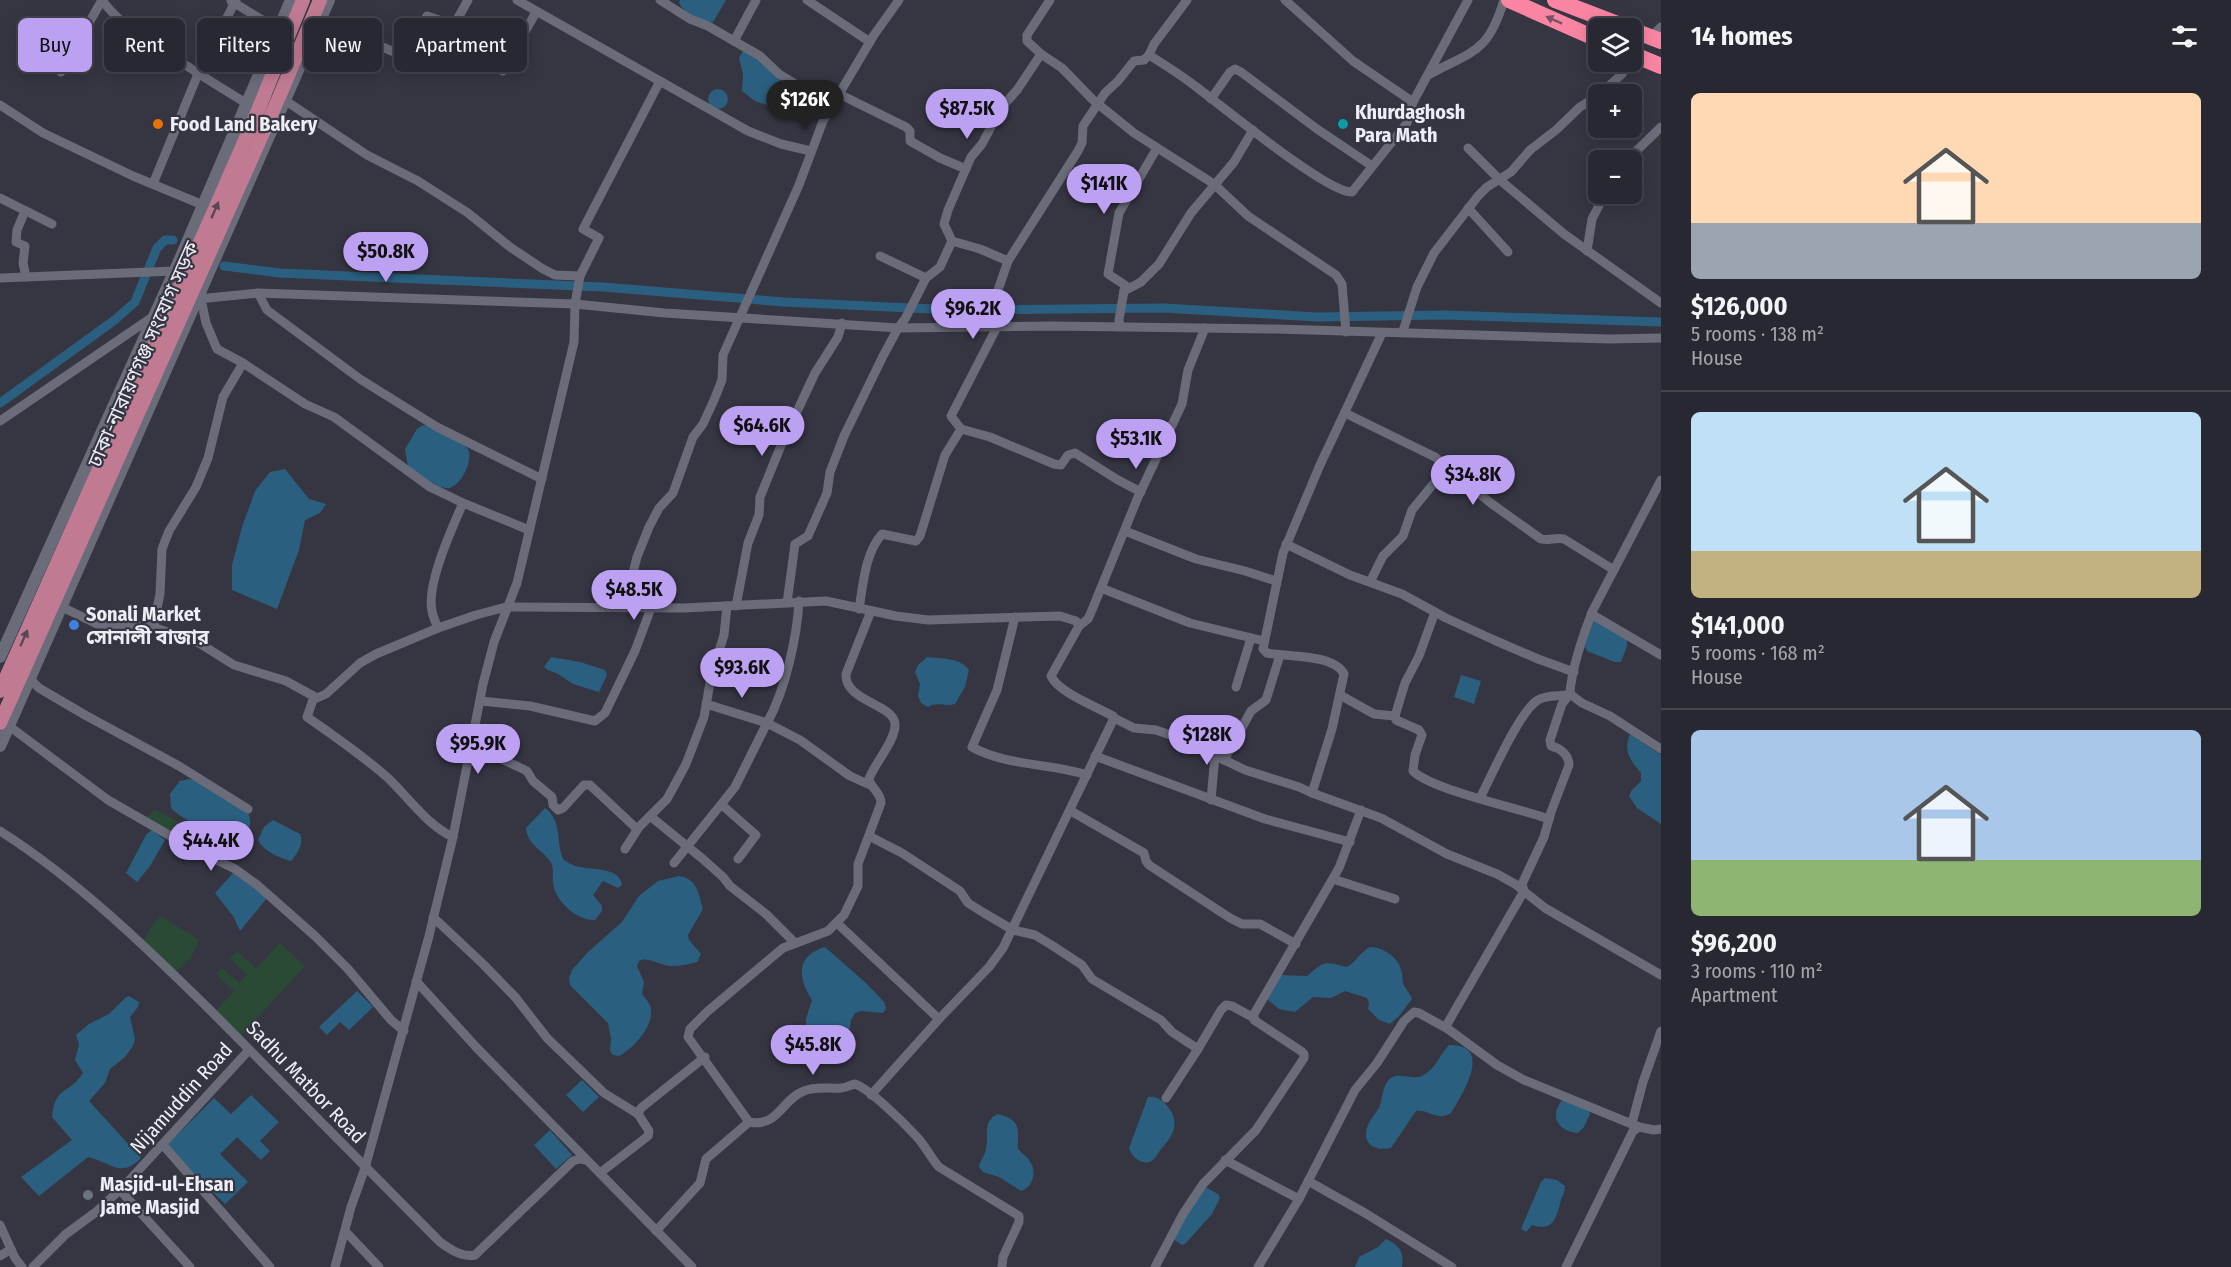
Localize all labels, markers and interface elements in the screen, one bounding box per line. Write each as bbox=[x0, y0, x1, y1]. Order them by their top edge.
one-way arrow bbox=[1545, 15, 1563, 24]
chip: Buy bbox=[18, 18, 92, 72]
chip: Rent bbox=[104, 18, 185, 72]
chip: Filters bbox=[197, 18, 292, 72]
chip: New bbox=[304, 18, 382, 72]
chip: Apartment bbox=[394, 18, 527, 72]
map controls bbox=[1588, 18, 1642, 204]
button: layers bbox=[1588, 18, 1642, 72]
icon: filters bbox=[2168, 20, 2201, 53]
text: 14 homes bbox=[1691, 21, 1793, 52]
pin: $126K bbox=[763, 80, 847, 131]
button: + bbox=[1588, 84, 1642, 138]
text: $126K bbox=[780, 87, 830, 111]
pin: $87.5K bbox=[918, 89, 1016, 140]
text: $87.5K bbox=[940, 96, 995, 120]
place label: Khurdaghosh Para Math bbox=[1355, 100, 1465, 147]
place label: Food Land Bakery bbox=[170, 112, 318, 136]
marker: Food Land Bakery bbox=[151, 117, 165, 131]
marker: Khurdaghosh Para Math bbox=[1336, 117, 1350, 131]
icon: home bbox=[1892, 132, 2000, 240]
button: − bbox=[1588, 150, 1642, 204]
pin: $141K bbox=[1062, 164, 1146, 215]
text: $141K bbox=[1081, 171, 1127, 195]
one-way arrow bbox=[210, 202, 219, 219]
pin: $50.8K bbox=[337, 232, 435, 283]
street label: ঢাকা-নারায়ণগঞ্জ সংযোগ সড়ক bbox=[82, 237, 204, 471]
text: $50.8K bbox=[357, 239, 415, 263]
pin: $96.2K bbox=[924, 289, 1022, 340]
text: $126,000 bbox=[1691, 291, 1788, 322]
text: $96.2K bbox=[945, 296, 1001, 320]
text: 5 rooms · 138 m² bbox=[1691, 322, 1824, 346]
text: House bbox=[1691, 346, 1743, 370]
pin: $64.6K bbox=[713, 406, 811, 457]
text: $64.6K bbox=[733, 413, 791, 437]
pin: $53.1K bbox=[1087, 419, 1185, 470]
text: $53.1K bbox=[1110, 426, 1162, 450]
icon: home bbox=[1892, 451, 2000, 559]
pin: $34.8K bbox=[1424, 455, 1522, 506]
text: $34.8K bbox=[1445, 462, 1501, 486]
pin: $48.5K bbox=[585, 570, 683, 621]
text: $48.5K bbox=[605, 577, 663, 601]
place label: Sonali Market সোনালী বাজার bbox=[86, 602, 210, 649]
text: $141,000 bbox=[1691, 610, 1785, 641]
marker: Sonali Market সোনালী বাজার bbox=[67, 618, 81, 632]
one-way arrow bbox=[19, 629, 28, 646]
text: 5 rooms · 168 m² bbox=[1691, 641, 1825, 665]
pin: $93.6K bbox=[693, 648, 791, 699]
text: $93.6K bbox=[714, 655, 770, 679]
text: House bbox=[1691, 665, 1743, 689]
pin: $128K bbox=[1165, 715, 1249, 766]
text: $128K bbox=[1182, 722, 1232, 746]
pin: $95.9K bbox=[429, 724, 527, 775]
text: $95.9K bbox=[450, 731, 506, 755]
icon: home bbox=[1892, 769, 2000, 877]
pin: $44.4K bbox=[162, 821, 260, 872]
text: $44.4K bbox=[183, 828, 239, 852]
text: $96,200 bbox=[1691, 928, 1777, 959]
text: 3 rooms · 110 m² bbox=[1691, 959, 1823, 983]
text: Apartment bbox=[1691, 983, 1778, 1007]
street label: Sadhu Matbor Road bbox=[241, 1016, 371, 1148]
pin: $45.8K bbox=[764, 1025, 862, 1076]
text: $45.8K bbox=[785, 1032, 841, 1056]
street label: Nijamuddin Road bbox=[125, 1038, 237, 1158]
place label: Masjid-ul-Ehsan Jame Masjid bbox=[99, 1172, 234, 1219]
marker: Masjid-ul-Ehsan Jame Masjid bbox=[81, 1188, 95, 1202]

